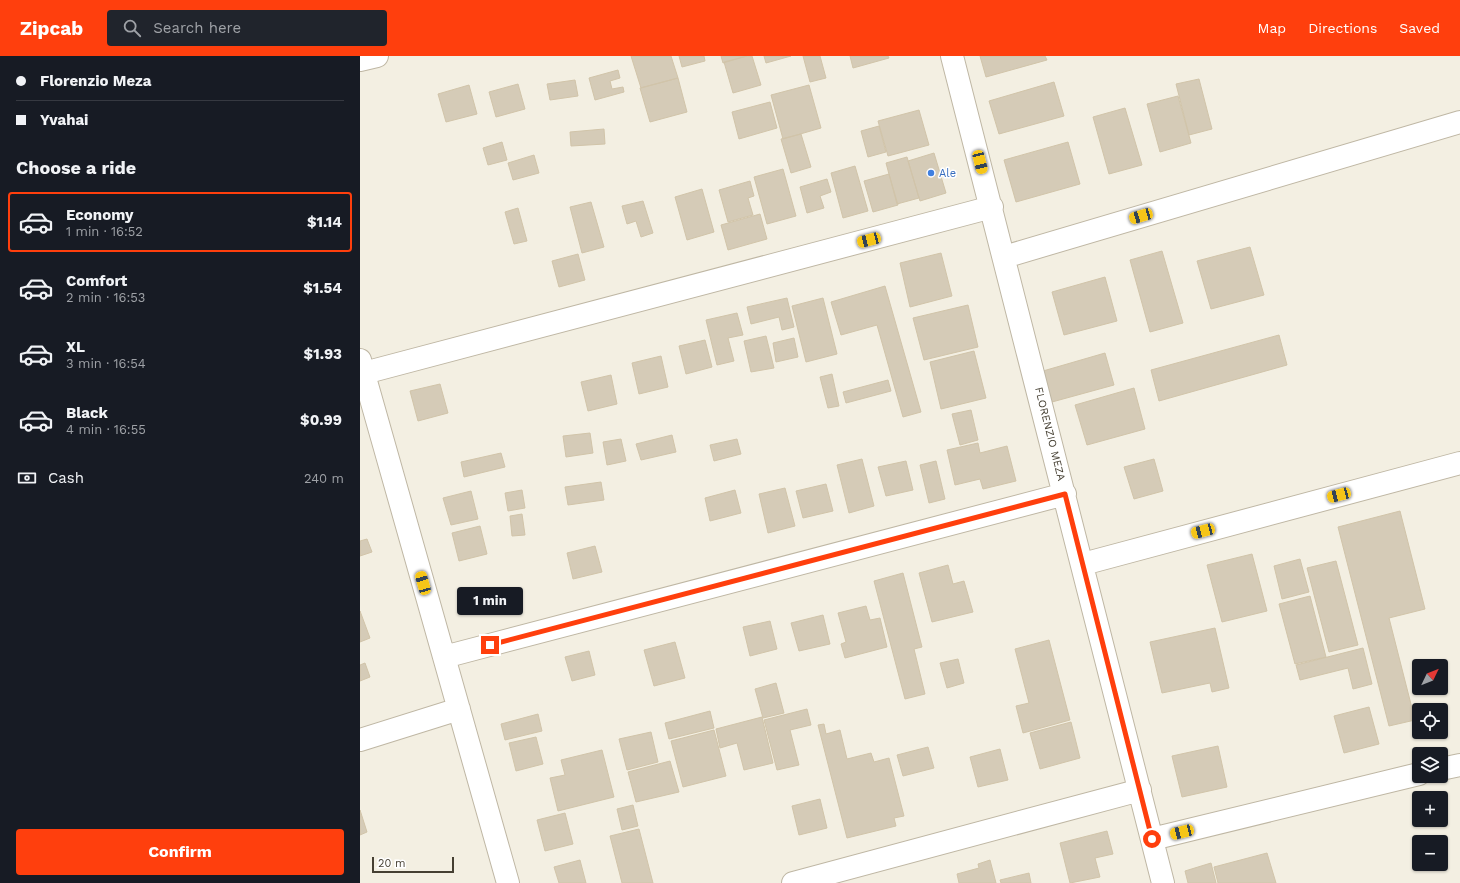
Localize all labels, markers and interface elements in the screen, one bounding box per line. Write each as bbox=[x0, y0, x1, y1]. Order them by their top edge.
search box bbox=[107, 10, 387, 46]
text: Zipcab bbox=[20, 17, 83, 40]
icon: search bbox=[121, 17, 143, 39]
text: Search here bbox=[153, 19, 241, 37]
text: Map bbox=[1258, 20, 1286, 36]
text: Directions bbox=[1308, 20, 1377, 36]
text: Saved bbox=[1399, 20, 1440, 36]
text: Florenzio Meza bbox=[40, 72, 152, 90]
text: Yvahai bbox=[40, 111, 88, 129]
car bbox=[971, 149, 989, 175]
text: Choose a ride bbox=[16, 157, 136, 178]
place label: Ale bbox=[939, 167, 956, 180]
marker: Ale bbox=[926, 168, 936, 178]
icon: car bbox=[18, 204, 54, 240]
text: Economy bbox=[66, 206, 133, 224]
car bbox=[1128, 207, 1154, 225]
text: $1.14 bbox=[307, 213, 342, 231]
text: 1 min · 16:52 bbox=[66, 224, 143, 239]
car bbox=[856, 231, 882, 249]
icon: car bbox=[18, 270, 54, 306]
text: Comfort bbox=[66, 272, 127, 290]
text: $1.54 bbox=[303, 279, 342, 297]
text: 2 min · 16:53 bbox=[66, 290, 145, 305]
icon: car bbox=[18, 336, 54, 372]
text: XL bbox=[66, 338, 85, 356]
text: $1.93 bbox=[304, 345, 342, 363]
text: 3 min · 16:54 bbox=[66, 356, 146, 371]
street label: FLORENZIO MEZA bbox=[1032, 386, 1068, 482]
icon: car bbox=[18, 402, 54, 438]
text: Black bbox=[66, 404, 108, 422]
text: $0.99 bbox=[300, 411, 342, 429]
text: 4 min · 16:55 bbox=[66, 422, 146, 437]
icon: cash bbox=[16, 467, 38, 489]
text: Cash bbox=[48, 469, 84, 487]
text: 240 m bbox=[304, 471, 344, 486]
car bbox=[1326, 486, 1352, 504]
car bbox=[1190, 522, 1216, 540]
car bbox=[414, 570, 432, 596]
callout: 1 min bbox=[457, 587, 523, 615]
text: 1 min bbox=[473, 593, 507, 608]
route end bbox=[481, 636, 499, 654]
north arrow bbox=[1412, 659, 1448, 695]
map controls bbox=[1412, 659, 1448, 871]
button: locate bbox=[1412, 703, 1448, 739]
button: layers bbox=[1412, 747, 1448, 783]
button: + bbox=[1412, 791, 1448, 827]
car bbox=[1169, 823, 1195, 841]
button: Confirm bbox=[16, 829, 344, 875]
route start bbox=[1143, 830, 1161, 848]
button: − bbox=[1412, 835, 1448, 871]
scale bar bbox=[372, 855, 454, 874]
text: 20 m bbox=[378, 857, 406, 870]

